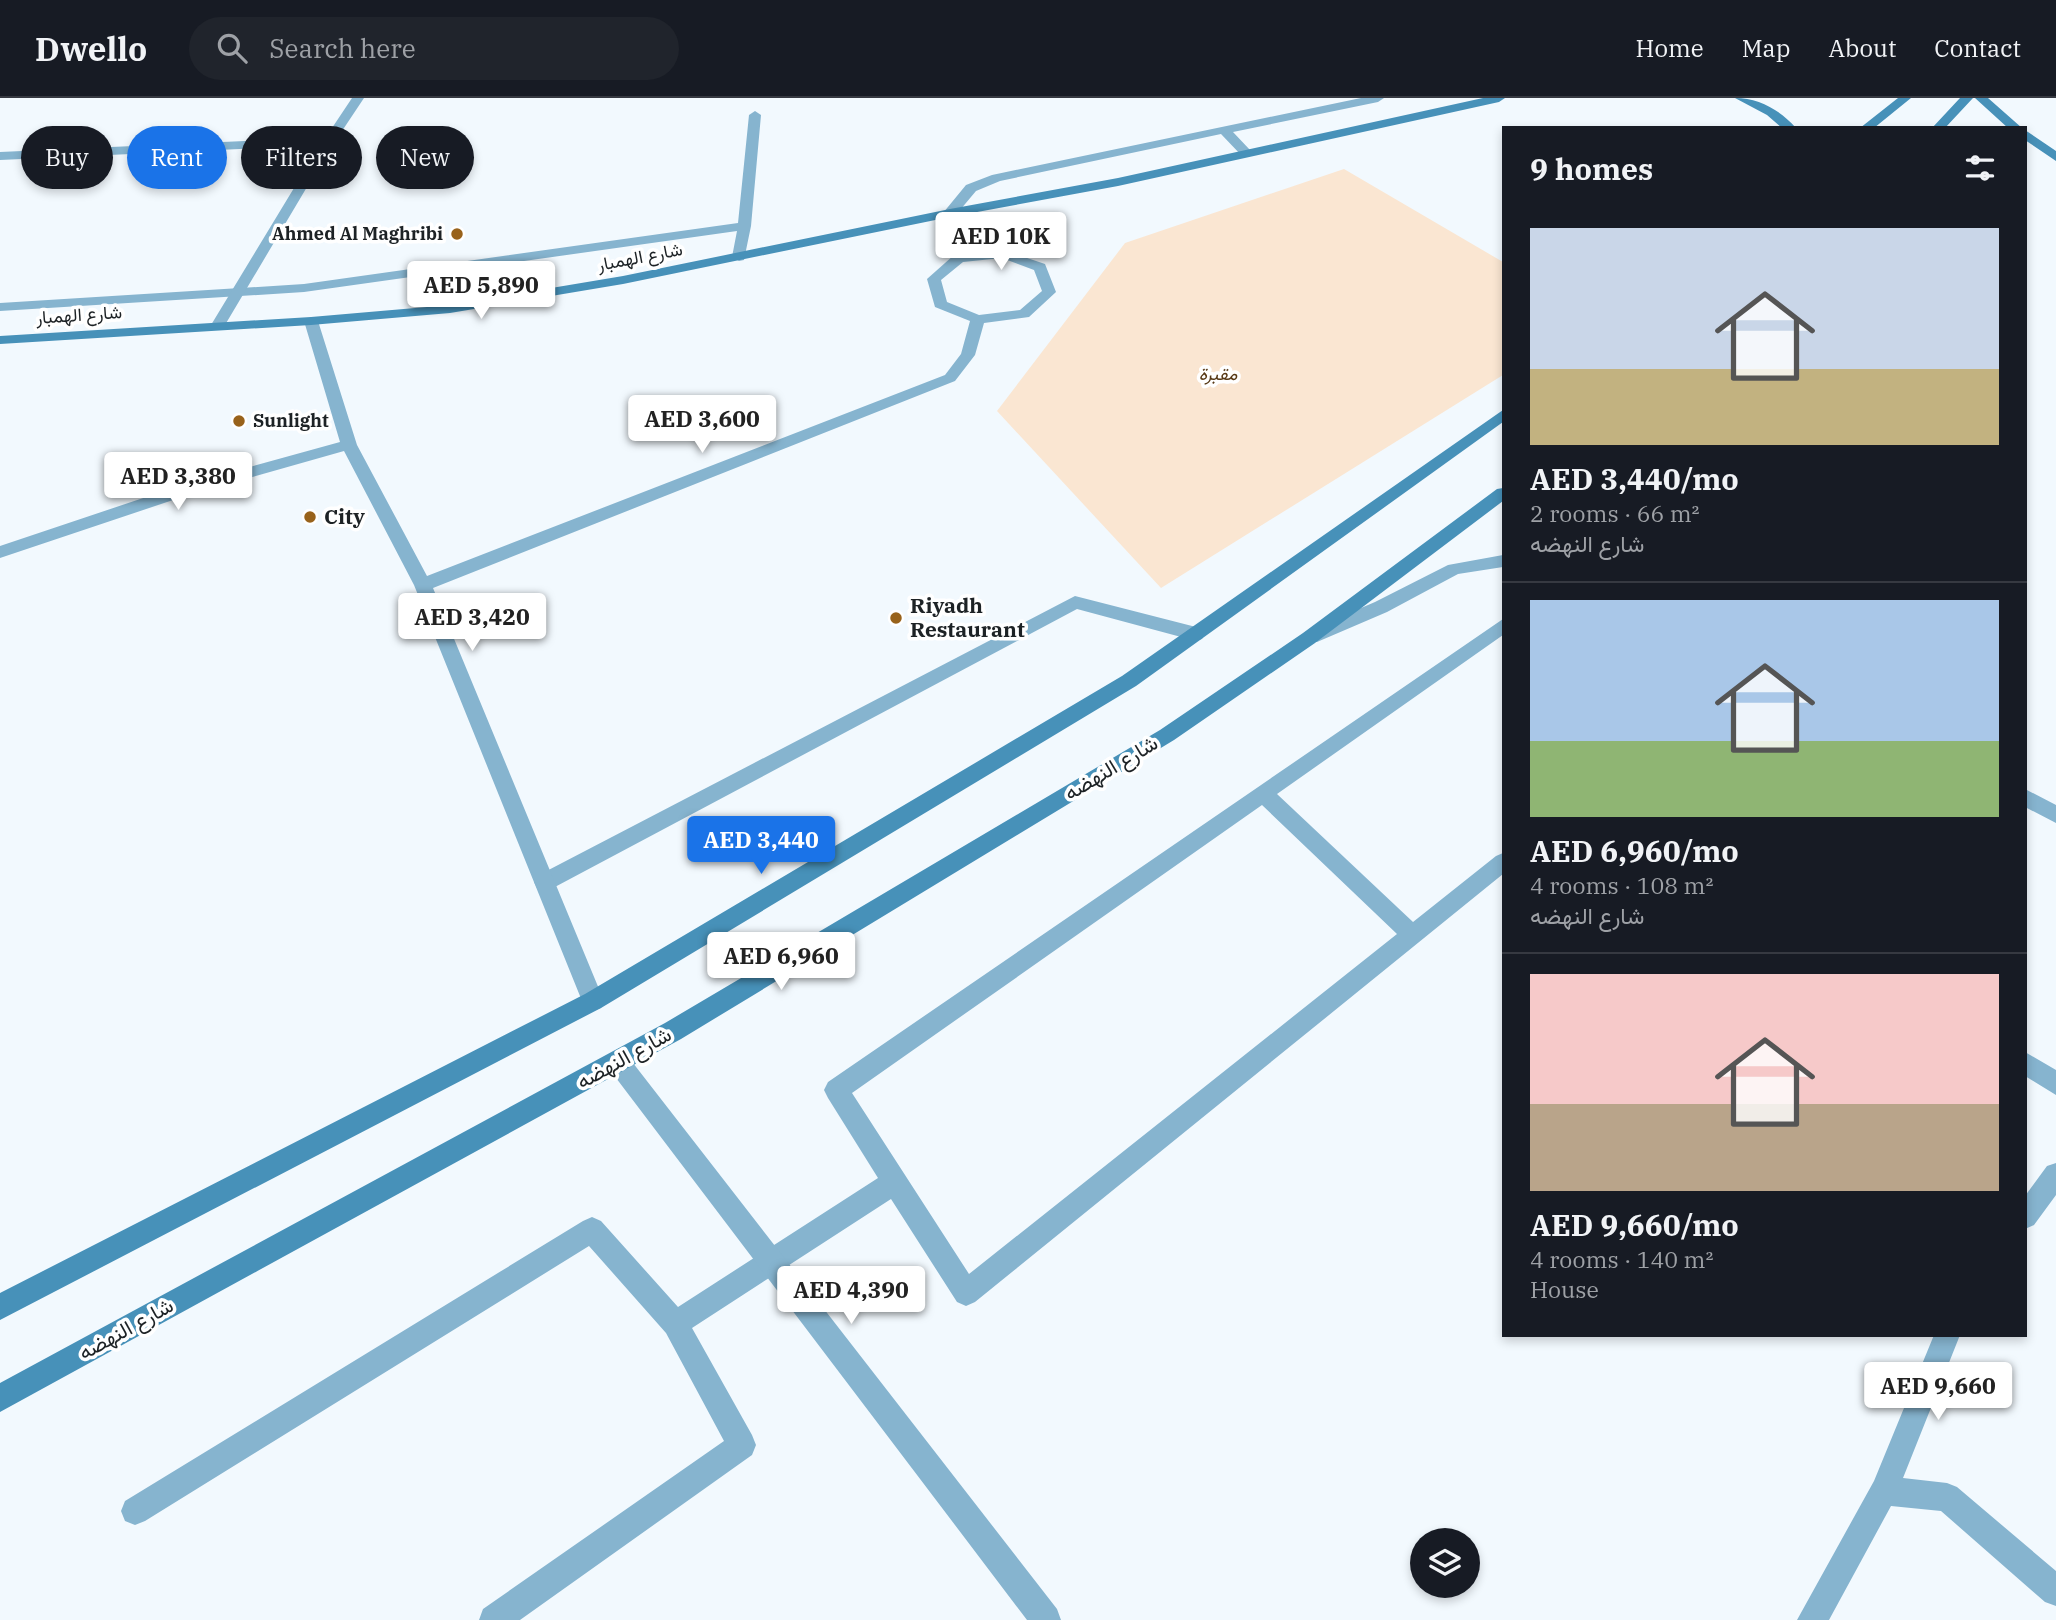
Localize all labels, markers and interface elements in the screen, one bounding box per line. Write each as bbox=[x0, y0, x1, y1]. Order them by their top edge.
search box bbox=[189, 17, 679, 80]
text: Dwello bbox=[35, 27, 147, 70]
icon: search bbox=[213, 29, 251, 67]
text: Search here bbox=[269, 31, 416, 65]
text: Home bbox=[1636, 32, 1704, 64]
text: Map bbox=[1742, 32, 1790, 64]
text: About bbox=[1828, 32, 1896, 64]
text: Contact bbox=[1934, 32, 2021, 64]
chip: Buy bbox=[21, 126, 113, 189]
chip: Rent bbox=[127, 126, 227, 189]
chip: Filters bbox=[241, 126, 362, 189]
chip: New bbox=[376, 126, 474, 189]
text: 9 homes bbox=[1530, 149, 1653, 188]
icon: filters bbox=[1961, 149, 1999, 187]
pin: AED 10K bbox=[936, 212, 1066, 272]
text: AED 10K bbox=[951, 220, 1051, 250]
place label: Ahmed Al Maghribi bbox=[272, 222, 443, 245]
marker: Ahmed Al Maghribi bbox=[449, 226, 465, 242]
street label: شارع الهمبار bbox=[594, 237, 685, 277]
pin: AED 5,890 bbox=[401, 262, 561, 321]
text: AED 5,890 bbox=[423, 269, 539, 299]
icon: home bbox=[1702, 273, 1828, 399]
street label: شارع الهمبار bbox=[34, 300, 123, 330]
park label: مقبرة bbox=[1199, 362, 1238, 385]
pin: AED 3,600 bbox=[622, 396, 782, 455]
text: AED 3,600 bbox=[644, 403, 760, 433]
place label: Sunlight bbox=[253, 409, 329, 432]
marker: Sunlight bbox=[231, 413, 247, 429]
pin: AED 3,380 bbox=[98, 452, 258, 512]
text: AED 3,440/mo bbox=[1530, 459, 1739, 498]
text: AED 3,380 bbox=[120, 460, 236, 490]
text: 2 rooms · 66 m² bbox=[1530, 498, 1700, 528]
place label: City bbox=[324, 502, 365, 530]
marker: City bbox=[302, 509, 318, 525]
text: شارع النهضه bbox=[1530, 528, 1644, 558]
place label: Riyadh Restaurant bbox=[910, 591, 1025, 643]
pin: AED 3,420 bbox=[392, 594, 552, 653]
text: AED 3,420 bbox=[414, 601, 530, 631]
marker: Riyadh Restaurant bbox=[888, 610, 904, 626]
icon: home bbox=[1702, 645, 1828, 771]
street label: شارع النهضه bbox=[1058, 728, 1163, 807]
pin: AED 3,440 bbox=[681, 816, 841, 876]
text: AED 3,440 bbox=[703, 824, 819, 854]
text: AED 6,960/mo bbox=[1530, 831, 1739, 870]
text: 4 rooms · 108 m² bbox=[1530, 870, 1713, 900]
text: شارع النهضه bbox=[1530, 900, 1644, 930]
pin: AED 6,960 bbox=[701, 932, 861, 992]
text: AED 6,960 bbox=[723, 940, 839, 970]
icon: home bbox=[1702, 1019, 1828, 1145]
street label: شارع النهضه bbox=[571, 1020, 676, 1096]
text: AED 9,660/mo bbox=[1530, 1205, 1739, 1244]
text: 4 rooms · 140 m² bbox=[1530, 1244, 1713, 1274]
pin: AED 4,390 bbox=[771, 1266, 931, 1326]
text: AED 4,390 bbox=[793, 1274, 909, 1304]
text: House bbox=[1530, 1274, 1599, 1304]
street label: شارع النهضه bbox=[73, 1291, 178, 1367]
pin: AED 9,660 bbox=[1858, 1362, 2018, 1422]
text: AED 9,660 bbox=[1880, 1370, 1996, 1400]
map controls bbox=[1410, 1528, 1480, 1598]
button: layers bbox=[1410, 1528, 1480, 1598]

